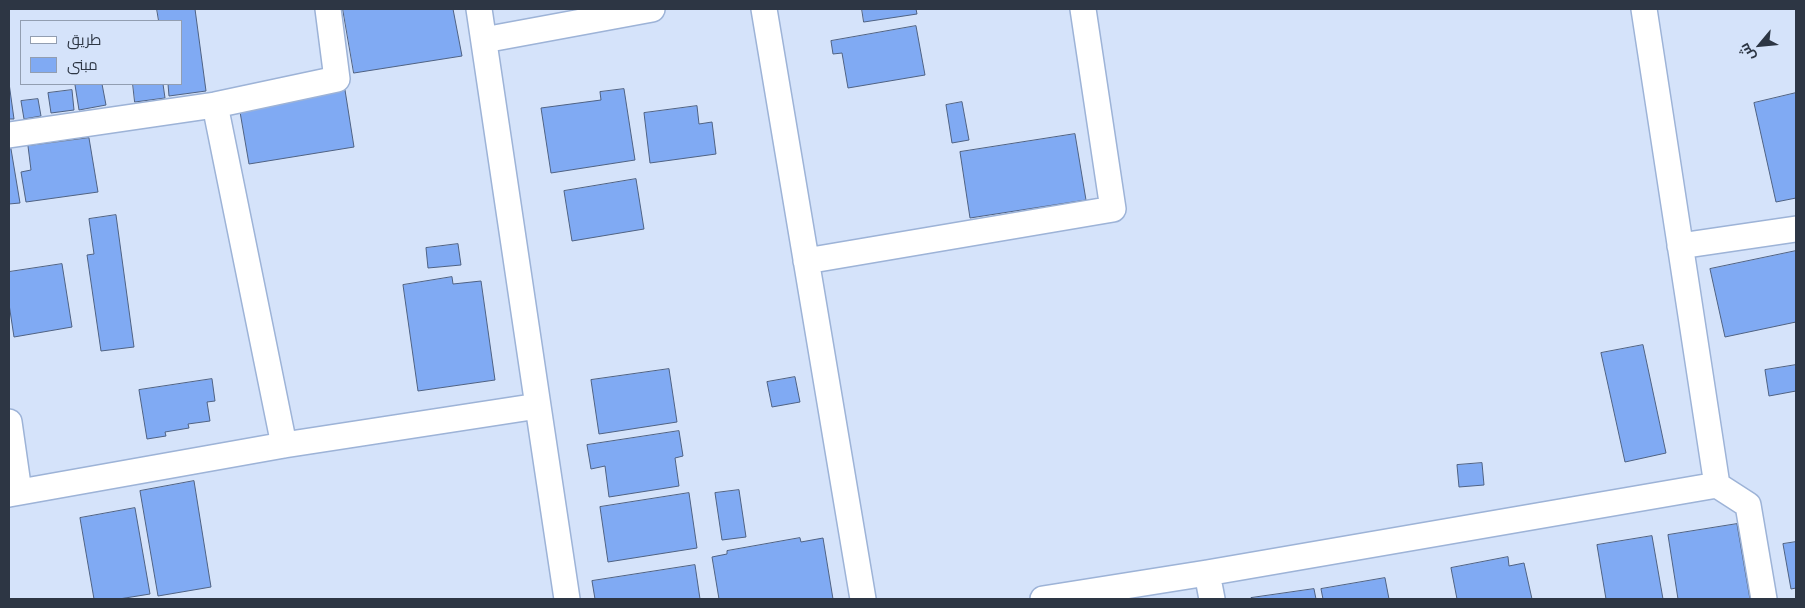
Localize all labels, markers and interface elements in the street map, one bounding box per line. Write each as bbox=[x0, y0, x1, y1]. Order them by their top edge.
legend bbox=[20, 20, 182, 85]
north arrow bbox=[1735, 20, 1785, 70]
text: طريق bbox=[67, 29, 101, 49]
text: ش bbox=[1734, 40, 1759, 65]
text: مبنى bbox=[67, 54, 98, 74]

